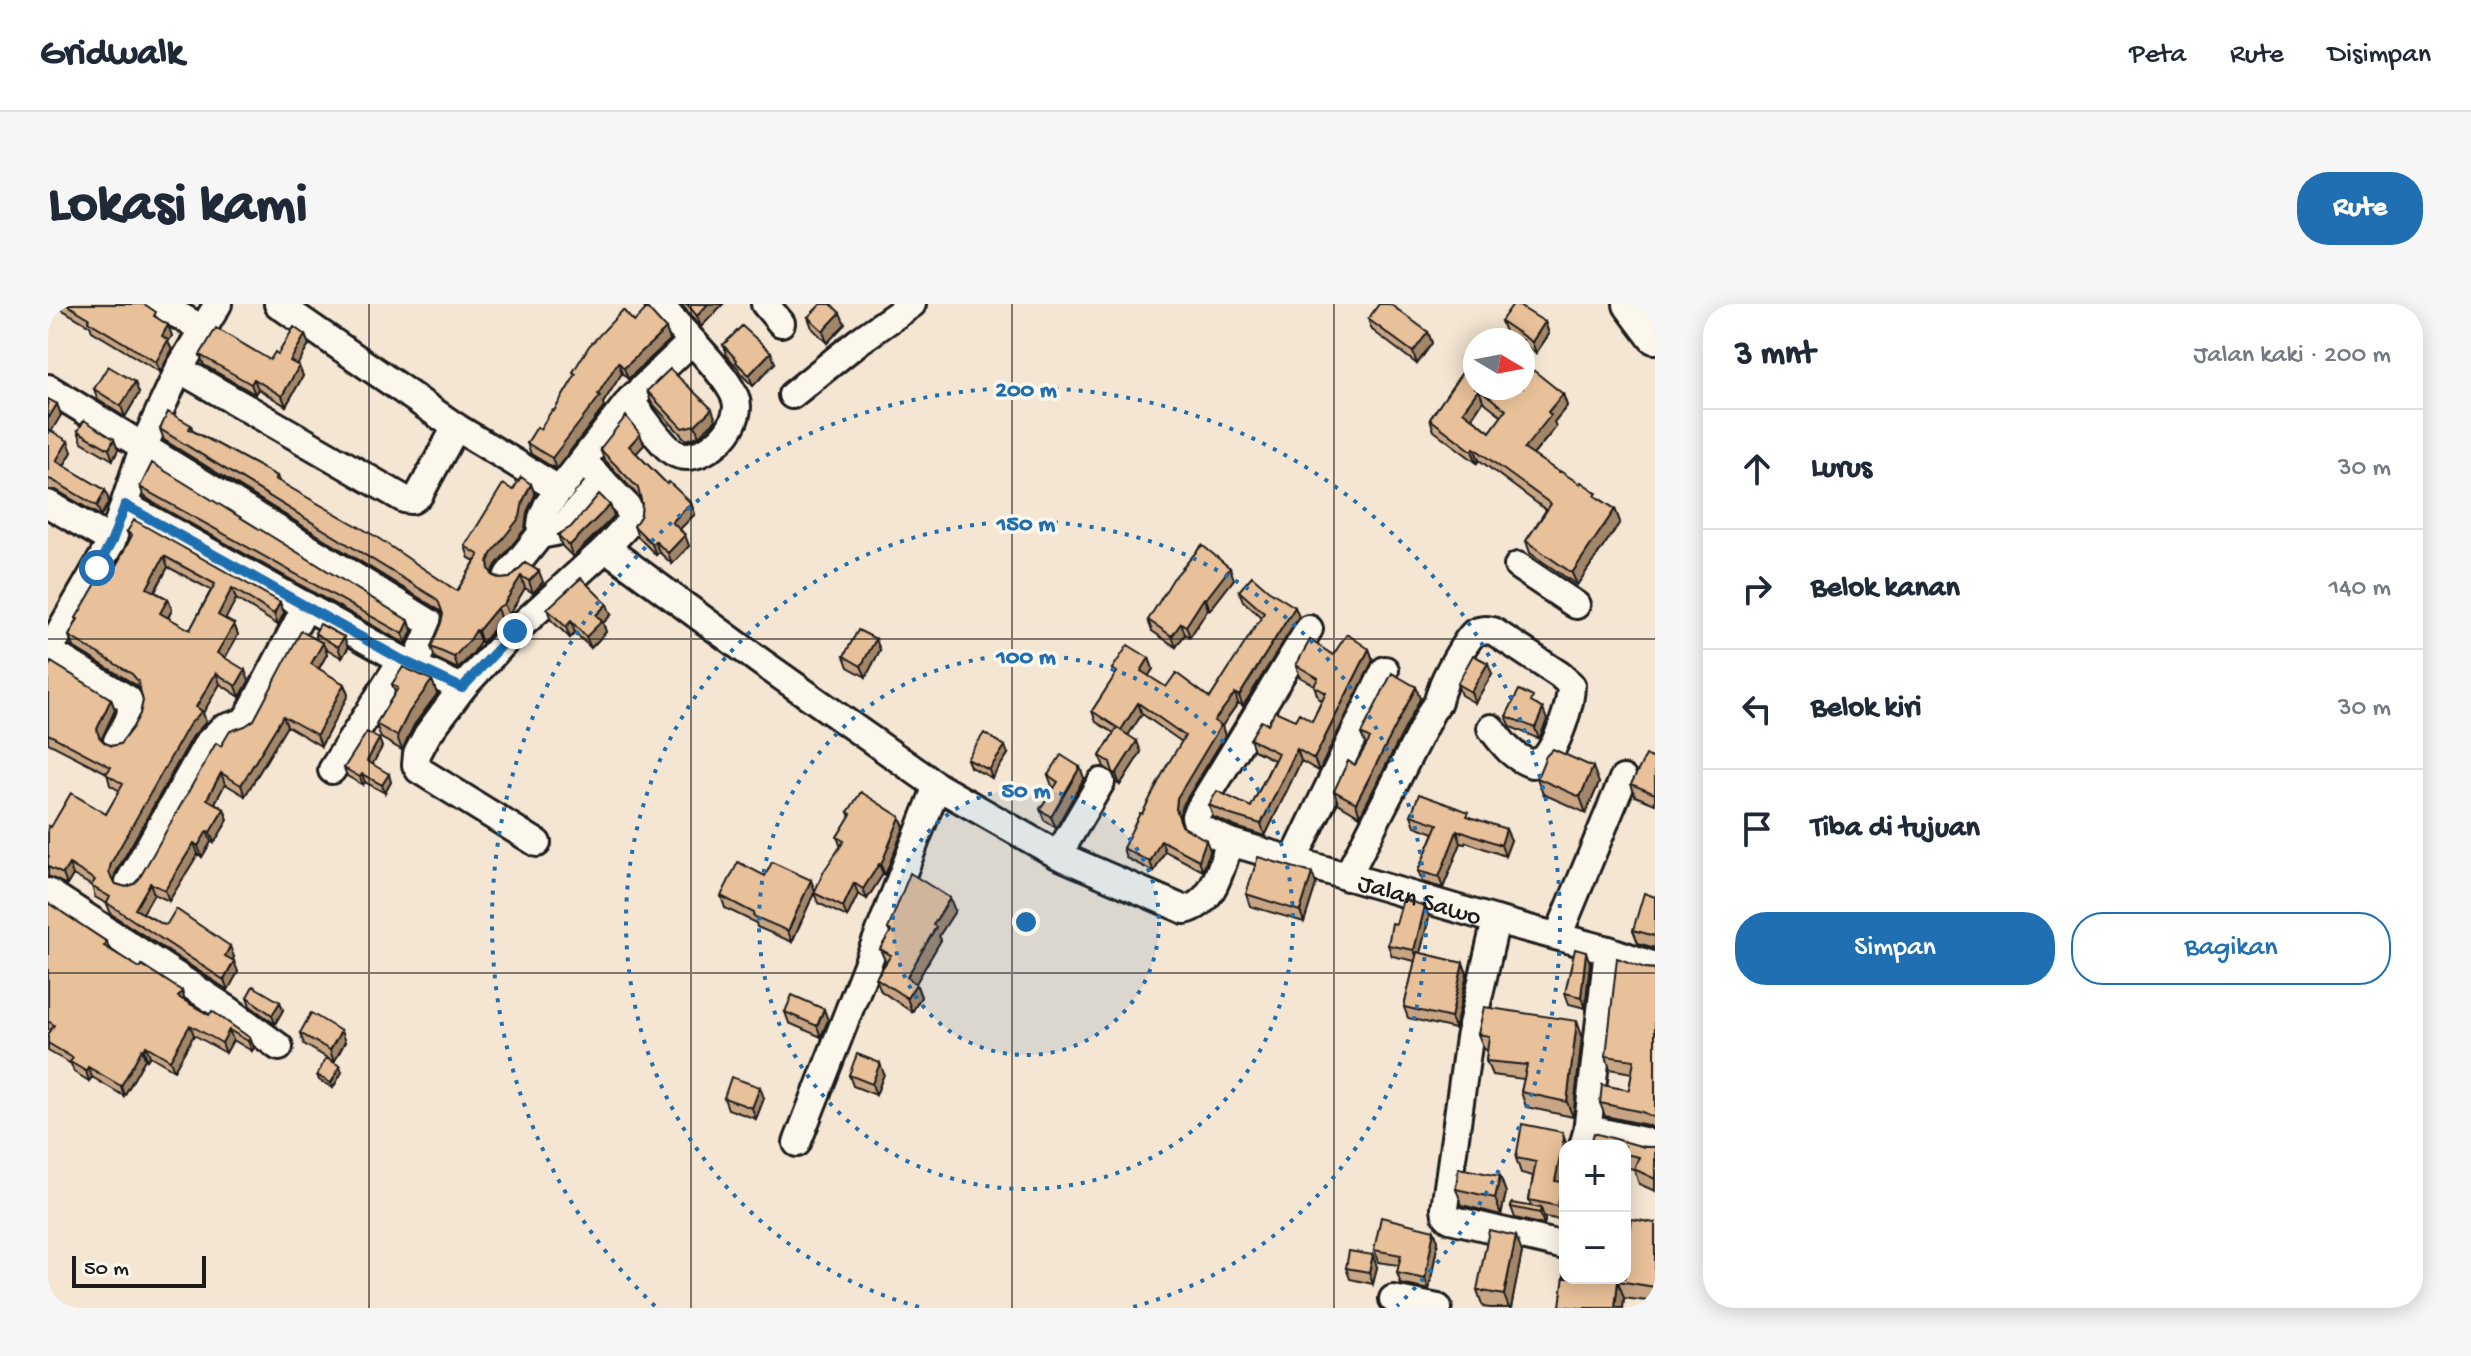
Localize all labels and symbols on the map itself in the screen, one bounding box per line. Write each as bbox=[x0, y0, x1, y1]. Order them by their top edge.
north arrow bbox=[1463, 328, 1535, 400]
text: 200 m bbox=[995, 377, 1057, 406]
text: 150 m bbox=[996, 511, 1055, 540]
route start bbox=[79, 550, 115, 586]
route end bbox=[497, 613, 533, 649]
text: 100 m bbox=[995, 644, 1056, 673]
text: 50 m bbox=[1002, 778, 1050, 807]
street label: Jalan Sawo bbox=[1354, 869, 1484, 935]
centre of rings bbox=[1012, 908, 1040, 936]
scale bar bbox=[72, 1252, 206, 1288]

